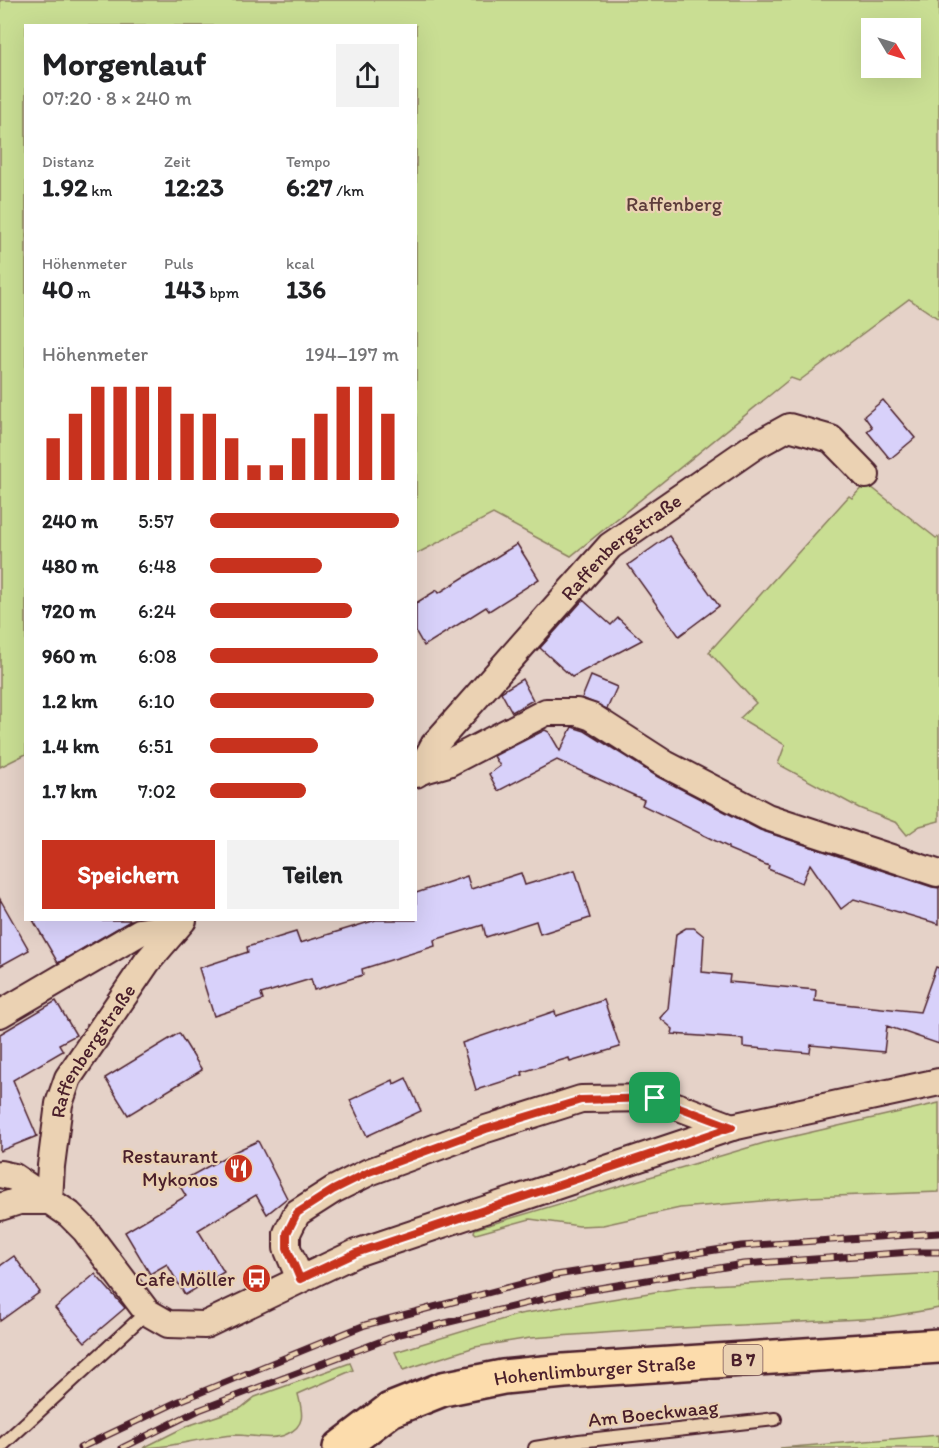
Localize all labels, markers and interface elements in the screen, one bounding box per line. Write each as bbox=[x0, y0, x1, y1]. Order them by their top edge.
north arrow bbox=[861, 18, 921, 78]
map controls bbox=[861, 18, 921, 78]
text: Morgenlauf bbox=[42, 44, 206, 83]
button: share bbox=[336, 44, 399, 107]
text: 07:20 · 8 × 240 m bbox=[42, 86, 192, 110]
text: Distanz bbox=[42, 152, 94, 171]
text: Zeit bbox=[164, 152, 191, 171]
text: Tempo bbox=[286, 152, 331, 171]
text: 1.92 bbox=[42, 171, 88, 203]
text: 12:23 bbox=[164, 171, 224, 203]
text: 6:27 bbox=[286, 171, 333, 203]
text: km bbox=[88, 181, 113, 200]
text: /km bbox=[333, 181, 364, 200]
park label: Raffenberg bbox=[626, 192, 723, 216]
text: Höhenmeter bbox=[42, 254, 127, 273]
text: Puls bbox=[164, 254, 194, 273]
text: kcal bbox=[286, 254, 314, 273]
text: 40 bbox=[42, 273, 74, 305]
text: 143 bbox=[164, 273, 206, 305]
text: 136 bbox=[286, 273, 326, 305]
text: m bbox=[74, 283, 91, 302]
text: bpm bbox=[206, 283, 239, 302]
text: Höhenmeter bbox=[42, 342, 148, 366]
text: 194–197 m bbox=[305, 342, 399, 366]
street label: Raffenbergstraße bbox=[556, 488, 686, 605]
text: 240 m bbox=[42, 509, 98, 533]
text: 5:57 bbox=[138, 509, 174, 533]
text: 480 m bbox=[42, 554, 99, 578]
text: 6:48 bbox=[138, 554, 176, 578]
text: 720 m bbox=[42, 599, 96, 623]
text: 6:24 bbox=[138, 599, 176, 623]
text: 960 m bbox=[42, 644, 97, 668]
text: 6:08 bbox=[138, 644, 177, 668]
text: 1.2 km bbox=[42, 689, 98, 713]
text: 6:10 bbox=[138, 689, 175, 713]
text: 1.4 km bbox=[42, 734, 99, 758]
text: 6:51 bbox=[138, 734, 173, 758]
text: 1.7 km bbox=[42, 779, 97, 803]
text: 7:02 bbox=[138, 779, 176, 803]
button: Speichern bbox=[42, 840, 215, 909]
button: Teilen bbox=[227, 840, 399, 909]
street label: Raffenbergstraße bbox=[45, 979, 141, 1119]
pin bbox=[629, 1072, 680, 1123]
icon: arrive bbox=[638, 1081, 671, 1114]
place label: Restaurant Mykonos bbox=[122, 1144, 219, 1191]
restaurant icon: Restaurant Mykonos bbox=[223, 1152, 255, 1184]
bus stop icon: Cafe Möller bbox=[240, 1263, 272, 1295]
place label: Cafe Möller bbox=[135, 1267, 235, 1291]
road number: B 7 bbox=[724, 1345, 762, 1375]
street label: Hohenlimburger Straße bbox=[491, 1350, 697, 1391]
street label: Am Boeckwaag bbox=[587, 1394, 720, 1432]

